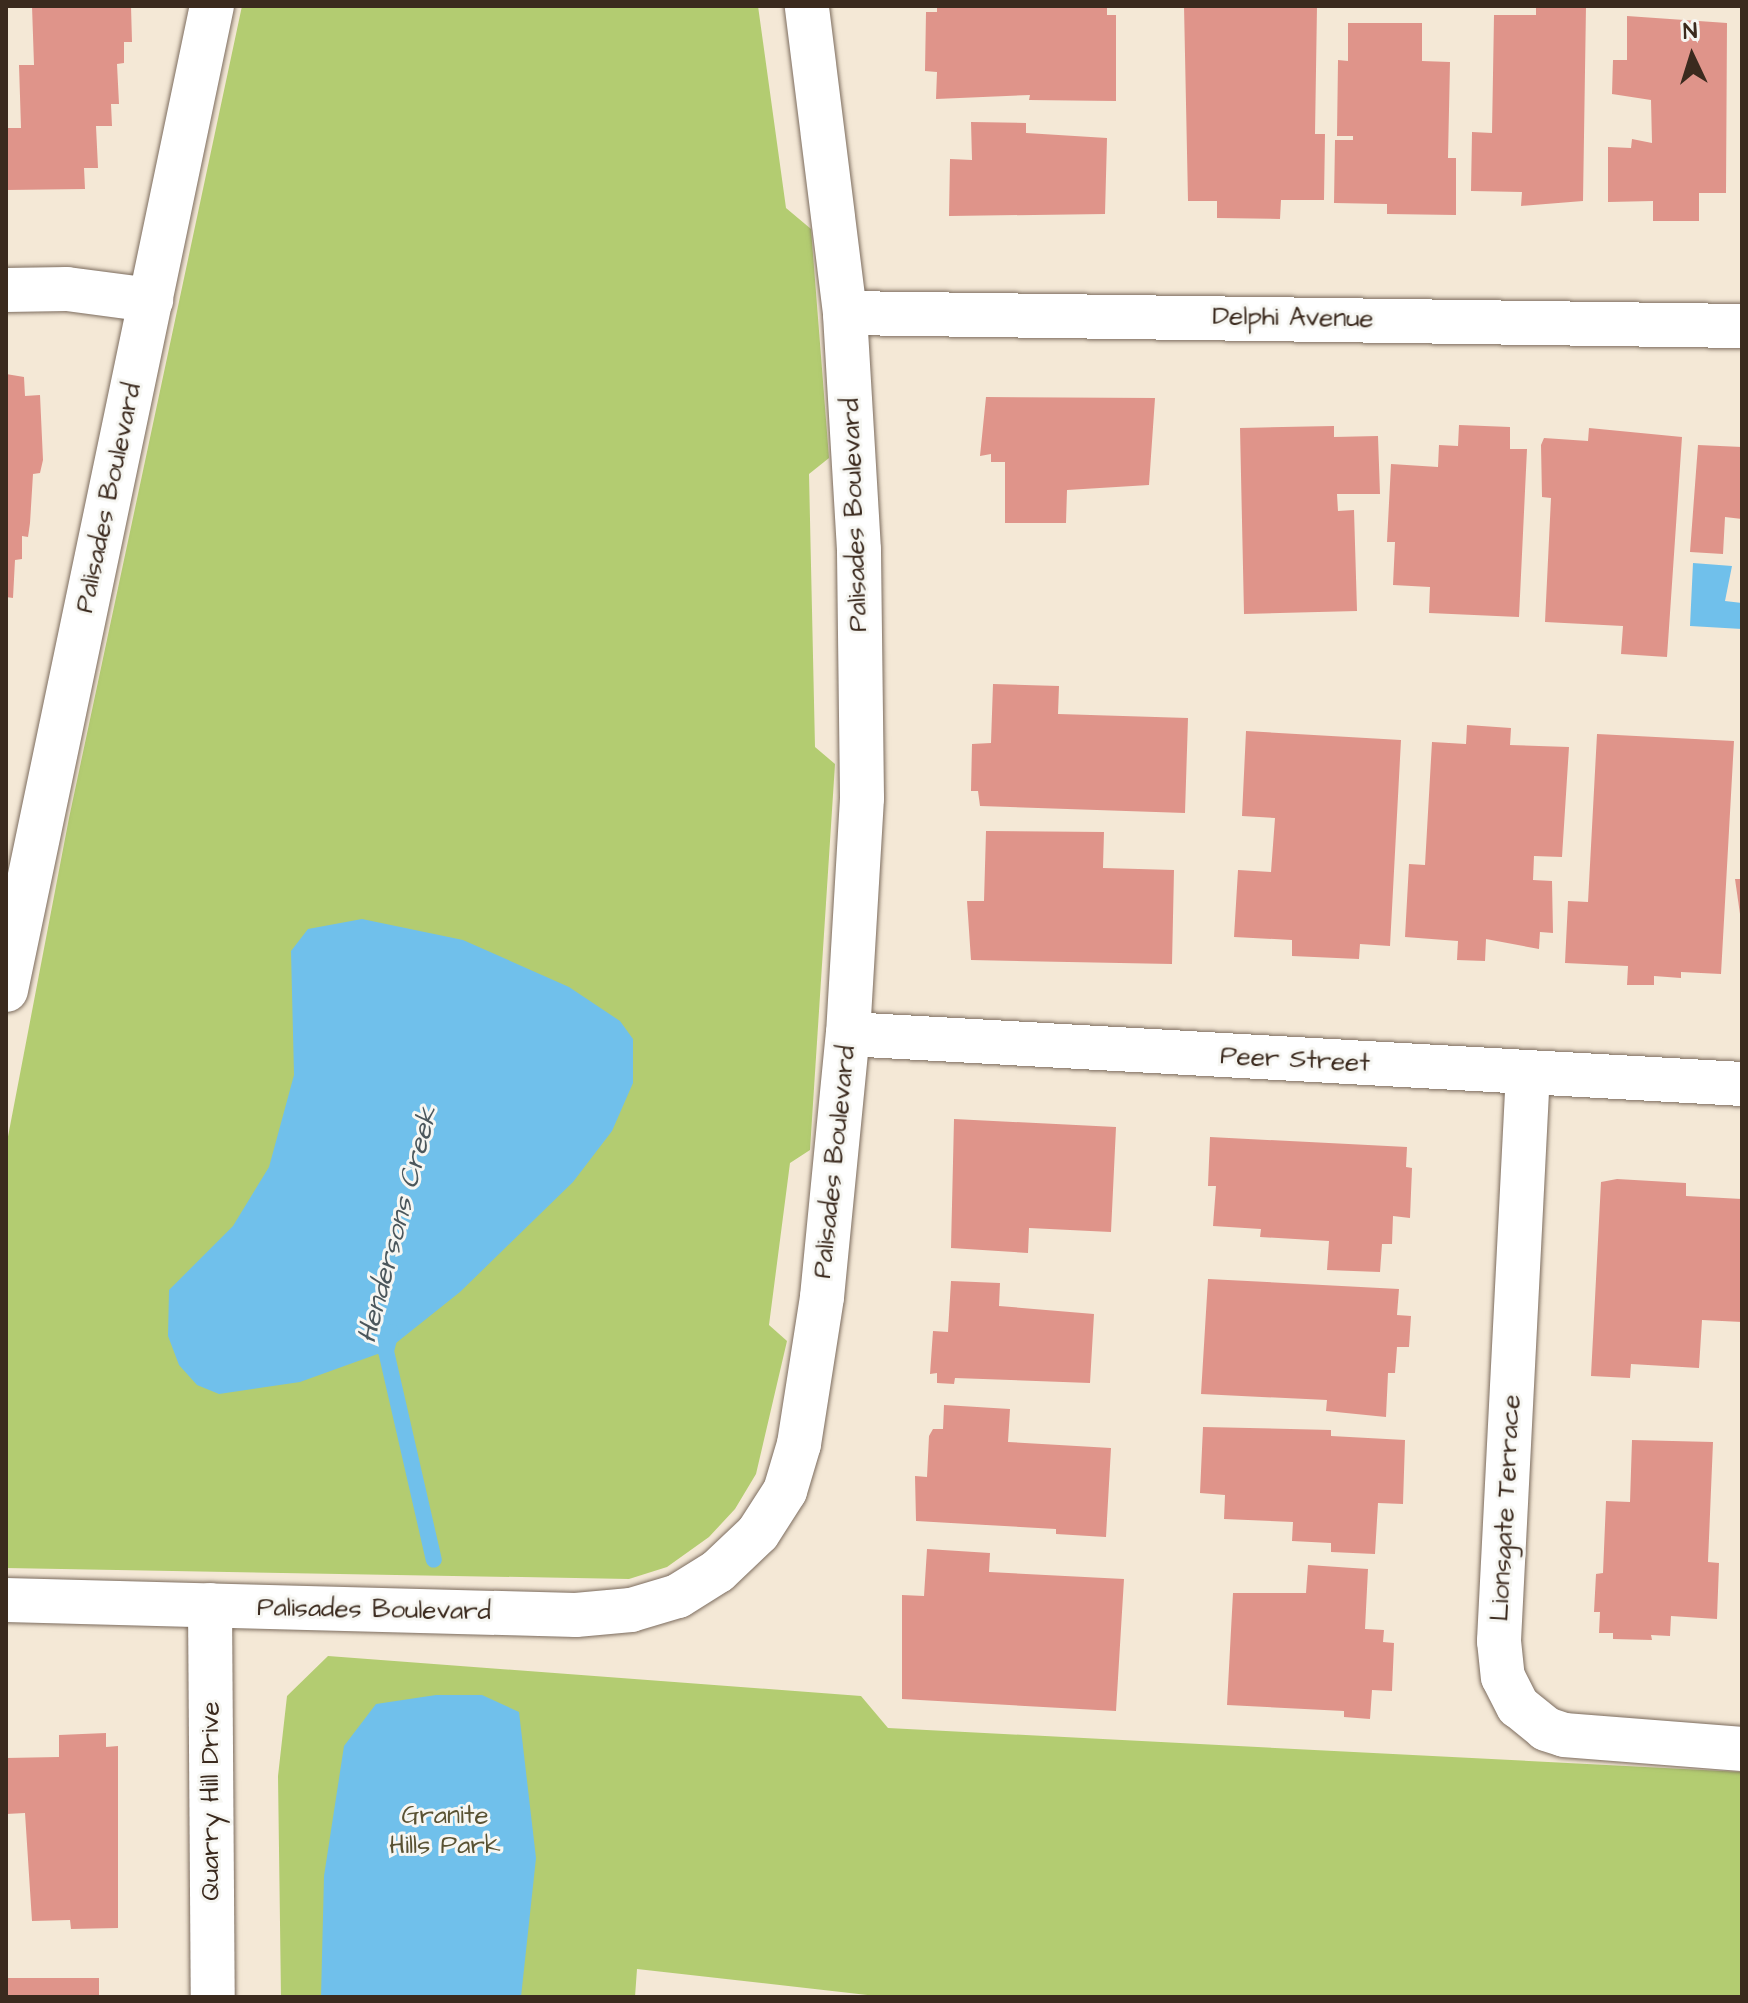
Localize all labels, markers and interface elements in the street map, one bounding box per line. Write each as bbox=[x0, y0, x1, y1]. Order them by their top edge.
north arrow bbox=[1652, 16, 1732, 96]
text: N bbox=[1682, 16, 1698, 48]
street label: Delphi Avenue bbox=[1212, 301, 1374, 335]
street label: Palisades Boulevard bbox=[69, 380, 149, 616]
street label: Palisades Boulevard bbox=[835, 398, 875, 632]
street label: Peer Street bbox=[1219, 1041, 1371, 1079]
street label: Palisades Boulevard bbox=[807, 1044, 863, 1280]
water label: Hendersons Creek bbox=[350, 1103, 446, 1347]
street label: Lionsgate Terrace bbox=[1484, 1394, 1528, 1622]
street label: Palisades Boulevard bbox=[257, 1592, 491, 1628]
street label: Quarry Hill Drive bbox=[195, 1701, 227, 1901]
park label: Granite Hills Park bbox=[389, 1800, 501, 1862]

